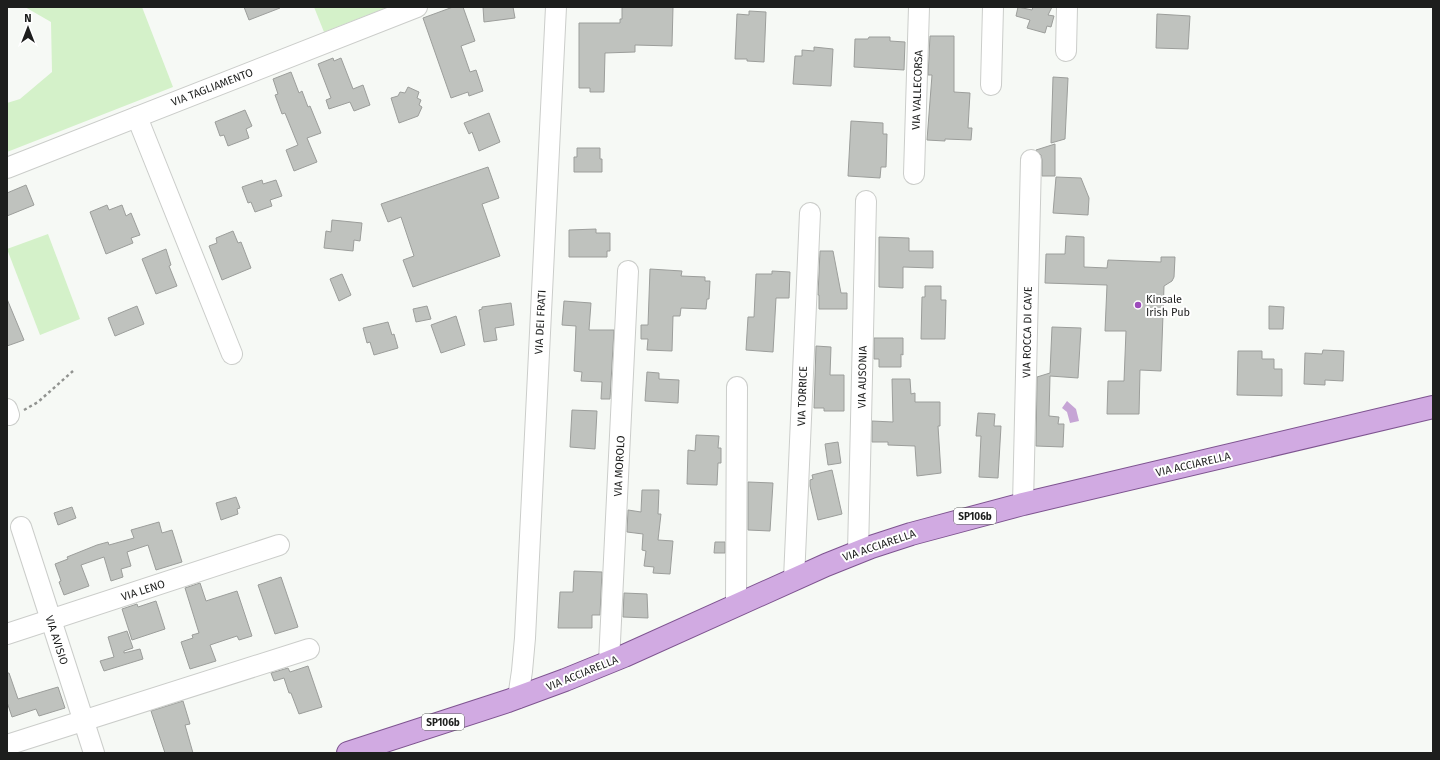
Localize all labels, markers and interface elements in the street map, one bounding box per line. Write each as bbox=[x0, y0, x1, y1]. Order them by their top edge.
north arrow bbox=[8, 8, 48, 48]
text: N bbox=[24, 12, 32, 25]
street label: VIA VALLECORSA bbox=[910, 49, 925, 130]
street label: VIA TAGLIAMENTO bbox=[169, 66, 255, 109]
street label: VIA ROCCA DI CAVE bbox=[1020, 286, 1035, 378]
street label: VIA DEI FRATI bbox=[532, 290, 549, 355]
place label: Kinsale Irish Pub bbox=[1146, 293, 1190, 319]
marker: Kinsale Irish Pub bbox=[1133, 300, 1143, 310]
street label: VIA AUSONIA bbox=[855, 345, 870, 408]
street label: VIA TORRICE bbox=[795, 366, 810, 426]
street label: VIA MOROLO bbox=[611, 435, 628, 497]
street label: VIA ACCIARELLA bbox=[1155, 449, 1232, 479]
road number: SP106b bbox=[954, 508, 996, 524]
street label: VIA ACCIARELLA bbox=[841, 527, 918, 564]
street label: VIA LENO bbox=[120, 577, 167, 604]
street label: VIA AVISIO bbox=[42, 614, 71, 666]
street label: VIA ACCIARELLA bbox=[544, 653, 621, 694]
road number: SP106b bbox=[422, 714, 464, 730]

